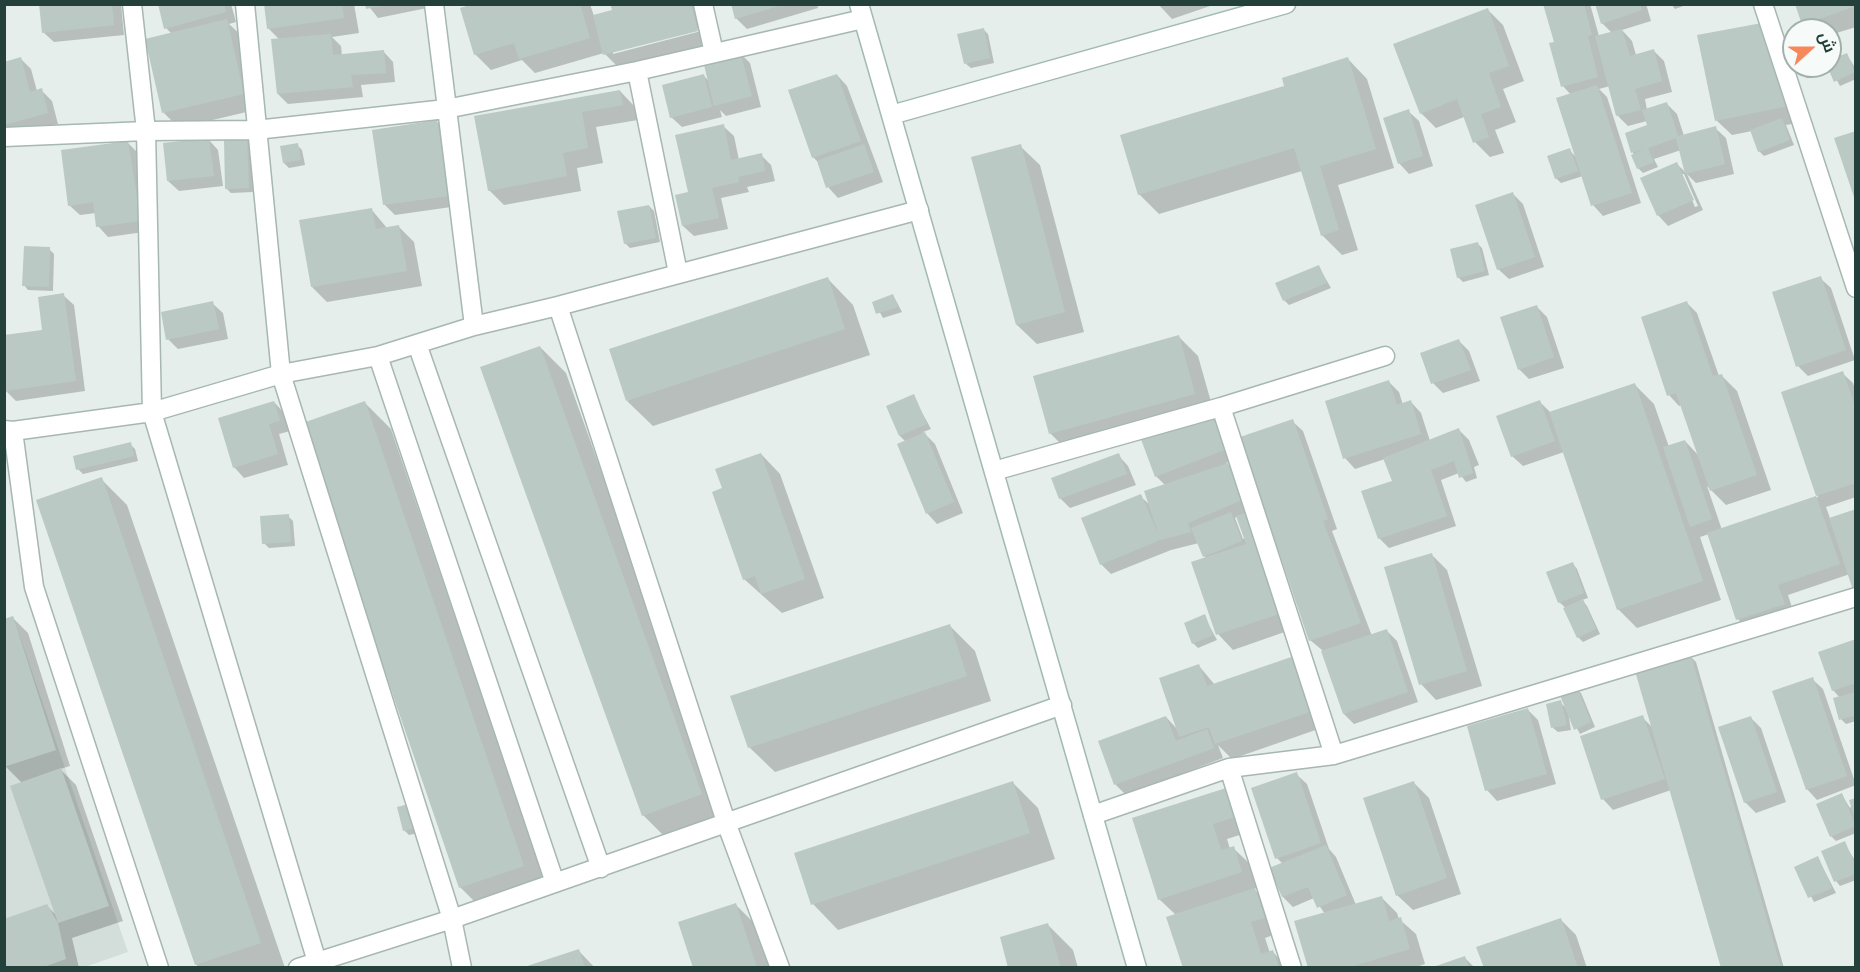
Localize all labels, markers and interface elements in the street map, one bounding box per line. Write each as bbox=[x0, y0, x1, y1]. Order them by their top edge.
north arrow bbox=[1782, 18, 1842, 78]
text: ش bbox=[1815, 29, 1840, 55]

